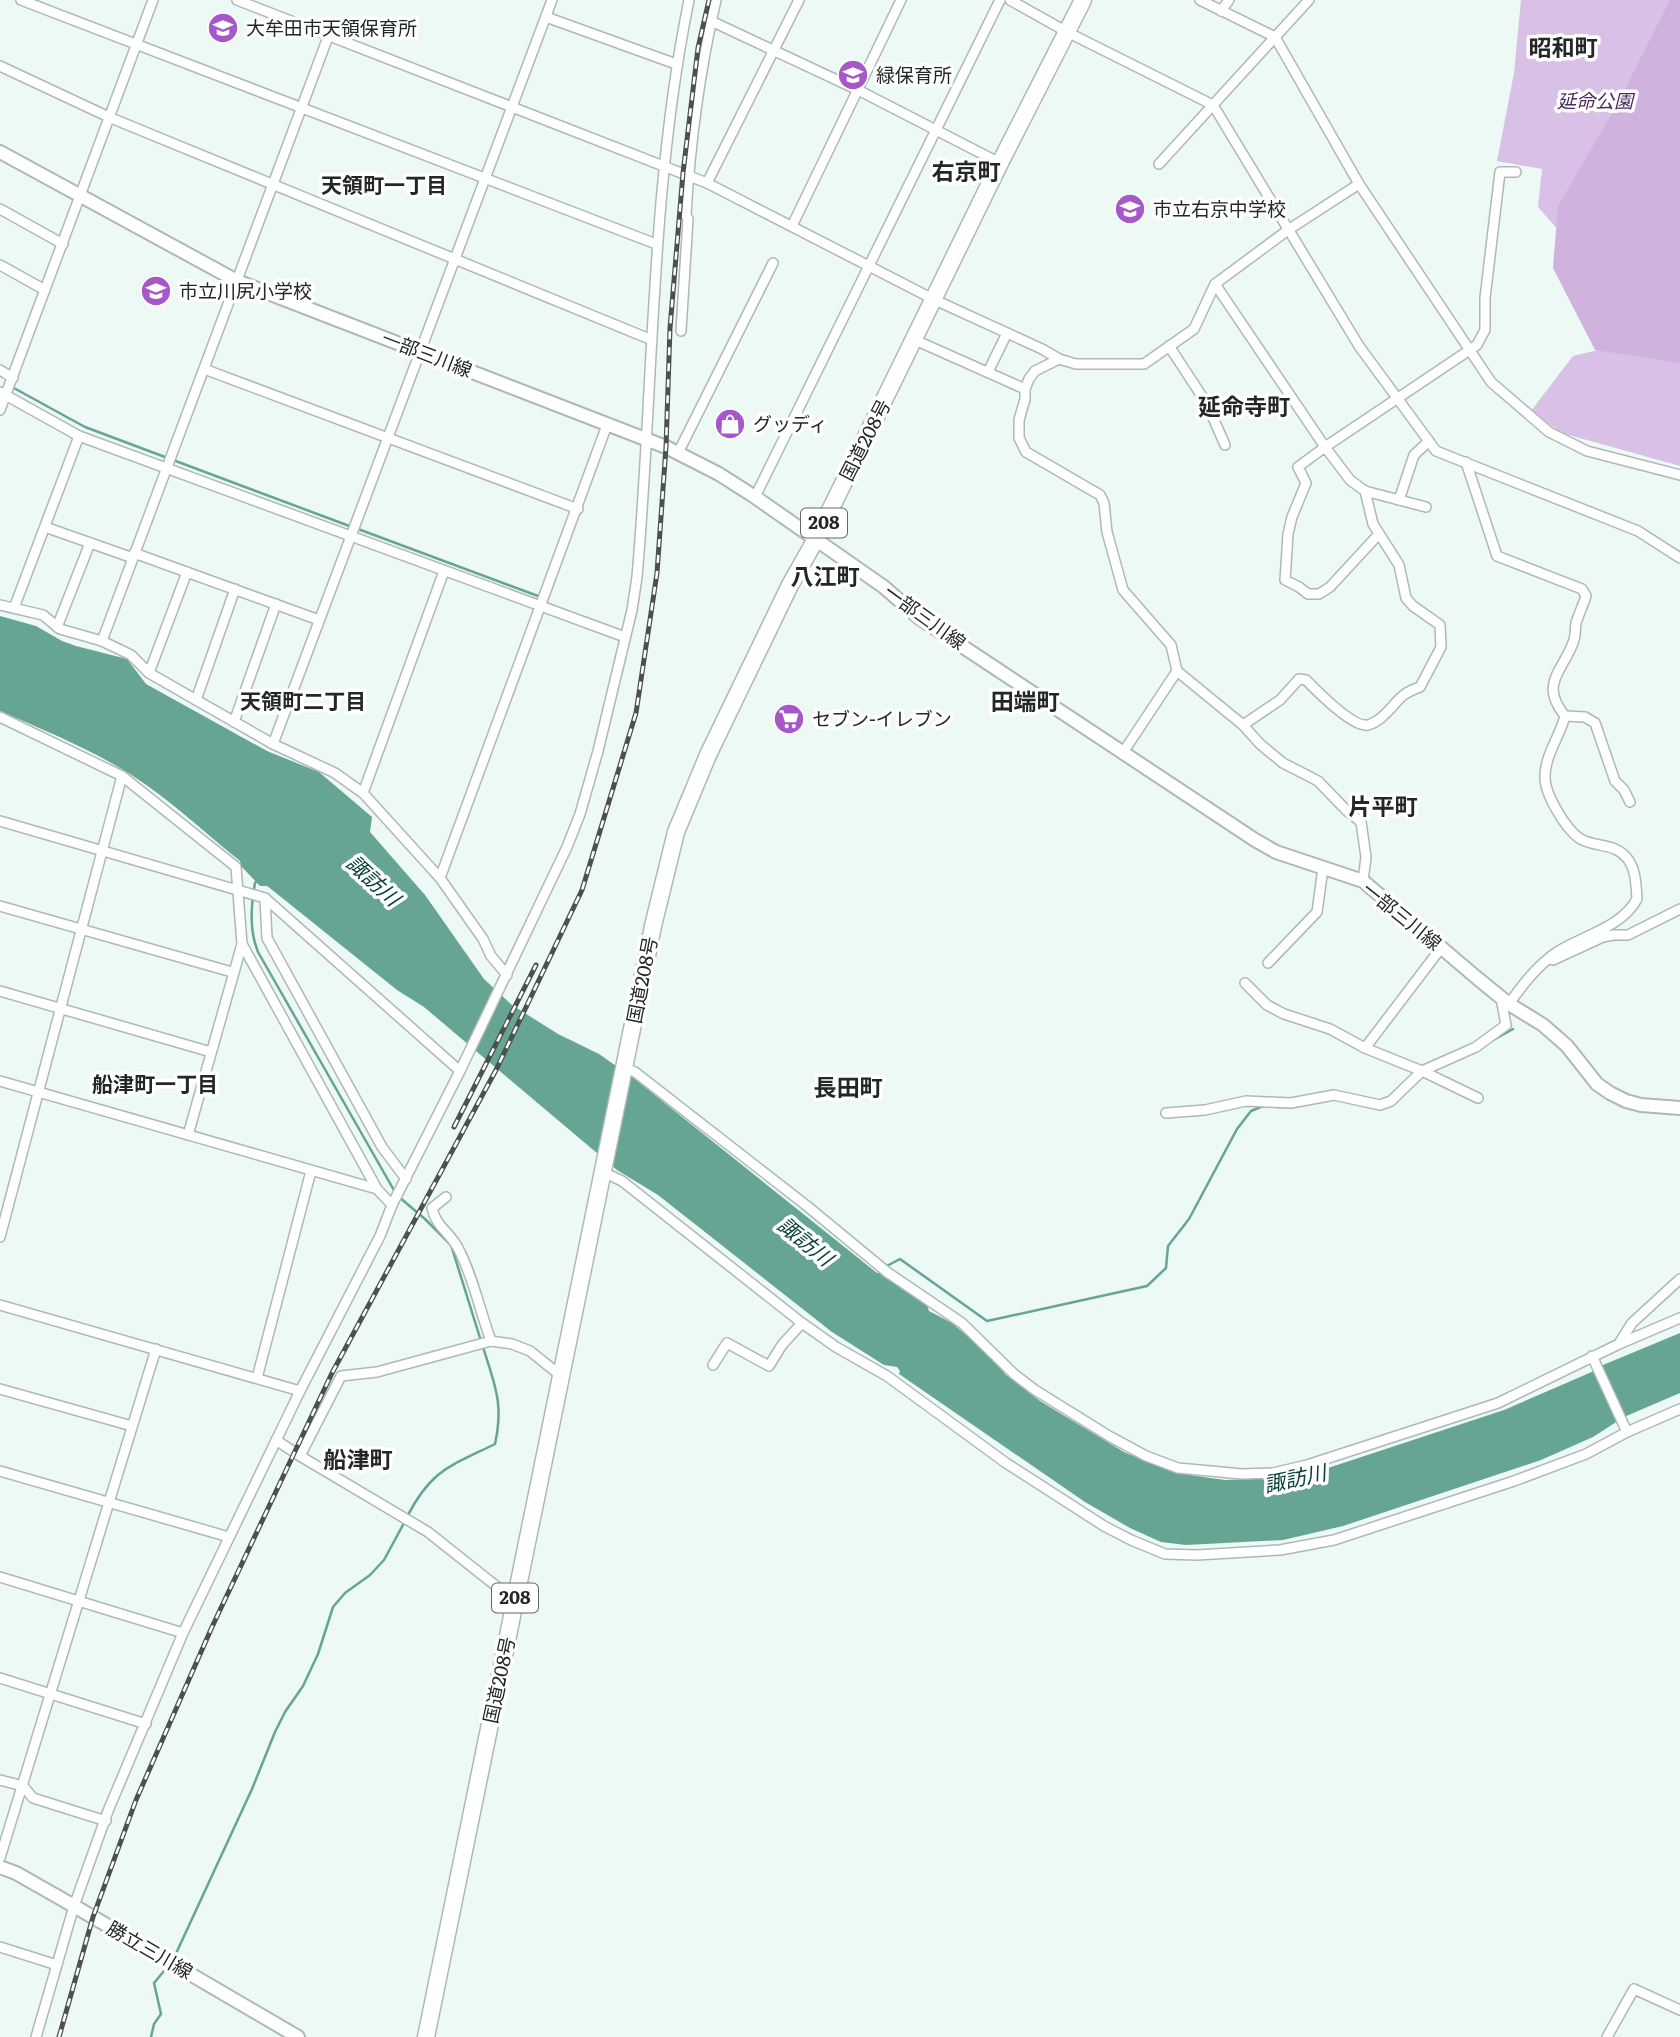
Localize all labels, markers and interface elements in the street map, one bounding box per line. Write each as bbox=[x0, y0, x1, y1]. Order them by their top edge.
school or university icon: 大牟田市天領保育所 bbox=[206, 11, 240, 45]
place label: 大牟田市天領保育所 bbox=[246, 13, 417, 41]
district label: 昭和町 bbox=[1529, 29, 1598, 63]
school or university icon: 緑保育所 bbox=[836, 58, 870, 92]
place label: 緑保育所 bbox=[876, 60, 952, 88]
park label: 延命公園 bbox=[1557, 86, 1636, 114]
district label: 右京町 bbox=[932, 153, 1001, 187]
district label: 天領町一丁目 bbox=[321, 168, 447, 199]
school or university icon: 市立右京中学校 bbox=[1113, 192, 1147, 226]
place label: 市立右京中学校 bbox=[1153, 194, 1286, 222]
school or university icon: 市立川尻小学校 bbox=[139, 274, 173, 308]
place label: 市立川尻小学校 bbox=[179, 276, 312, 304]
street label: 一部三川線 bbox=[378, 323, 477, 383]
district label: 延命寺町 bbox=[1198, 388, 1290, 422]
street label: 国道208号 bbox=[832, 394, 897, 485]
shop icon: グッディ bbox=[713, 407, 747, 441]
place label: グッディ bbox=[753, 409, 828, 437]
road number: 208 bbox=[801, 508, 847, 538]
district label: 八江町 bbox=[791, 558, 860, 592]
street label: 一部三川線 bbox=[879, 577, 972, 655]
district label: 田端町 bbox=[991, 683, 1060, 717]
district label: 天領町二丁目 bbox=[240, 684, 366, 715]
supermarket icon: セブン-イレブン bbox=[772, 702, 806, 736]
place label: セブン-イレブン bbox=[812, 704, 952, 732]
district label: 片平町 bbox=[1349, 788, 1418, 822]
water label: 諏訪川 bbox=[341, 847, 410, 913]
street label: 一部三川線 bbox=[1357, 874, 1448, 956]
street label: 国道208号 bbox=[619, 934, 663, 1026]
district label: 船津町一丁目 bbox=[92, 1067, 218, 1098]
district label: 長田町 bbox=[814, 1069, 883, 1103]
water label: 諏訪川 bbox=[772, 1208, 842, 1273]
district label: 船津町 bbox=[324, 1441, 393, 1475]
water label: 諏訪川 bbox=[1260, 1454, 1330, 1498]
road number: 208 bbox=[492, 1583, 538, 1612]
street label: 国道208号 bbox=[475, 1634, 521, 1726]
street label: 勝立三川線 bbox=[102, 1913, 199, 1985]

